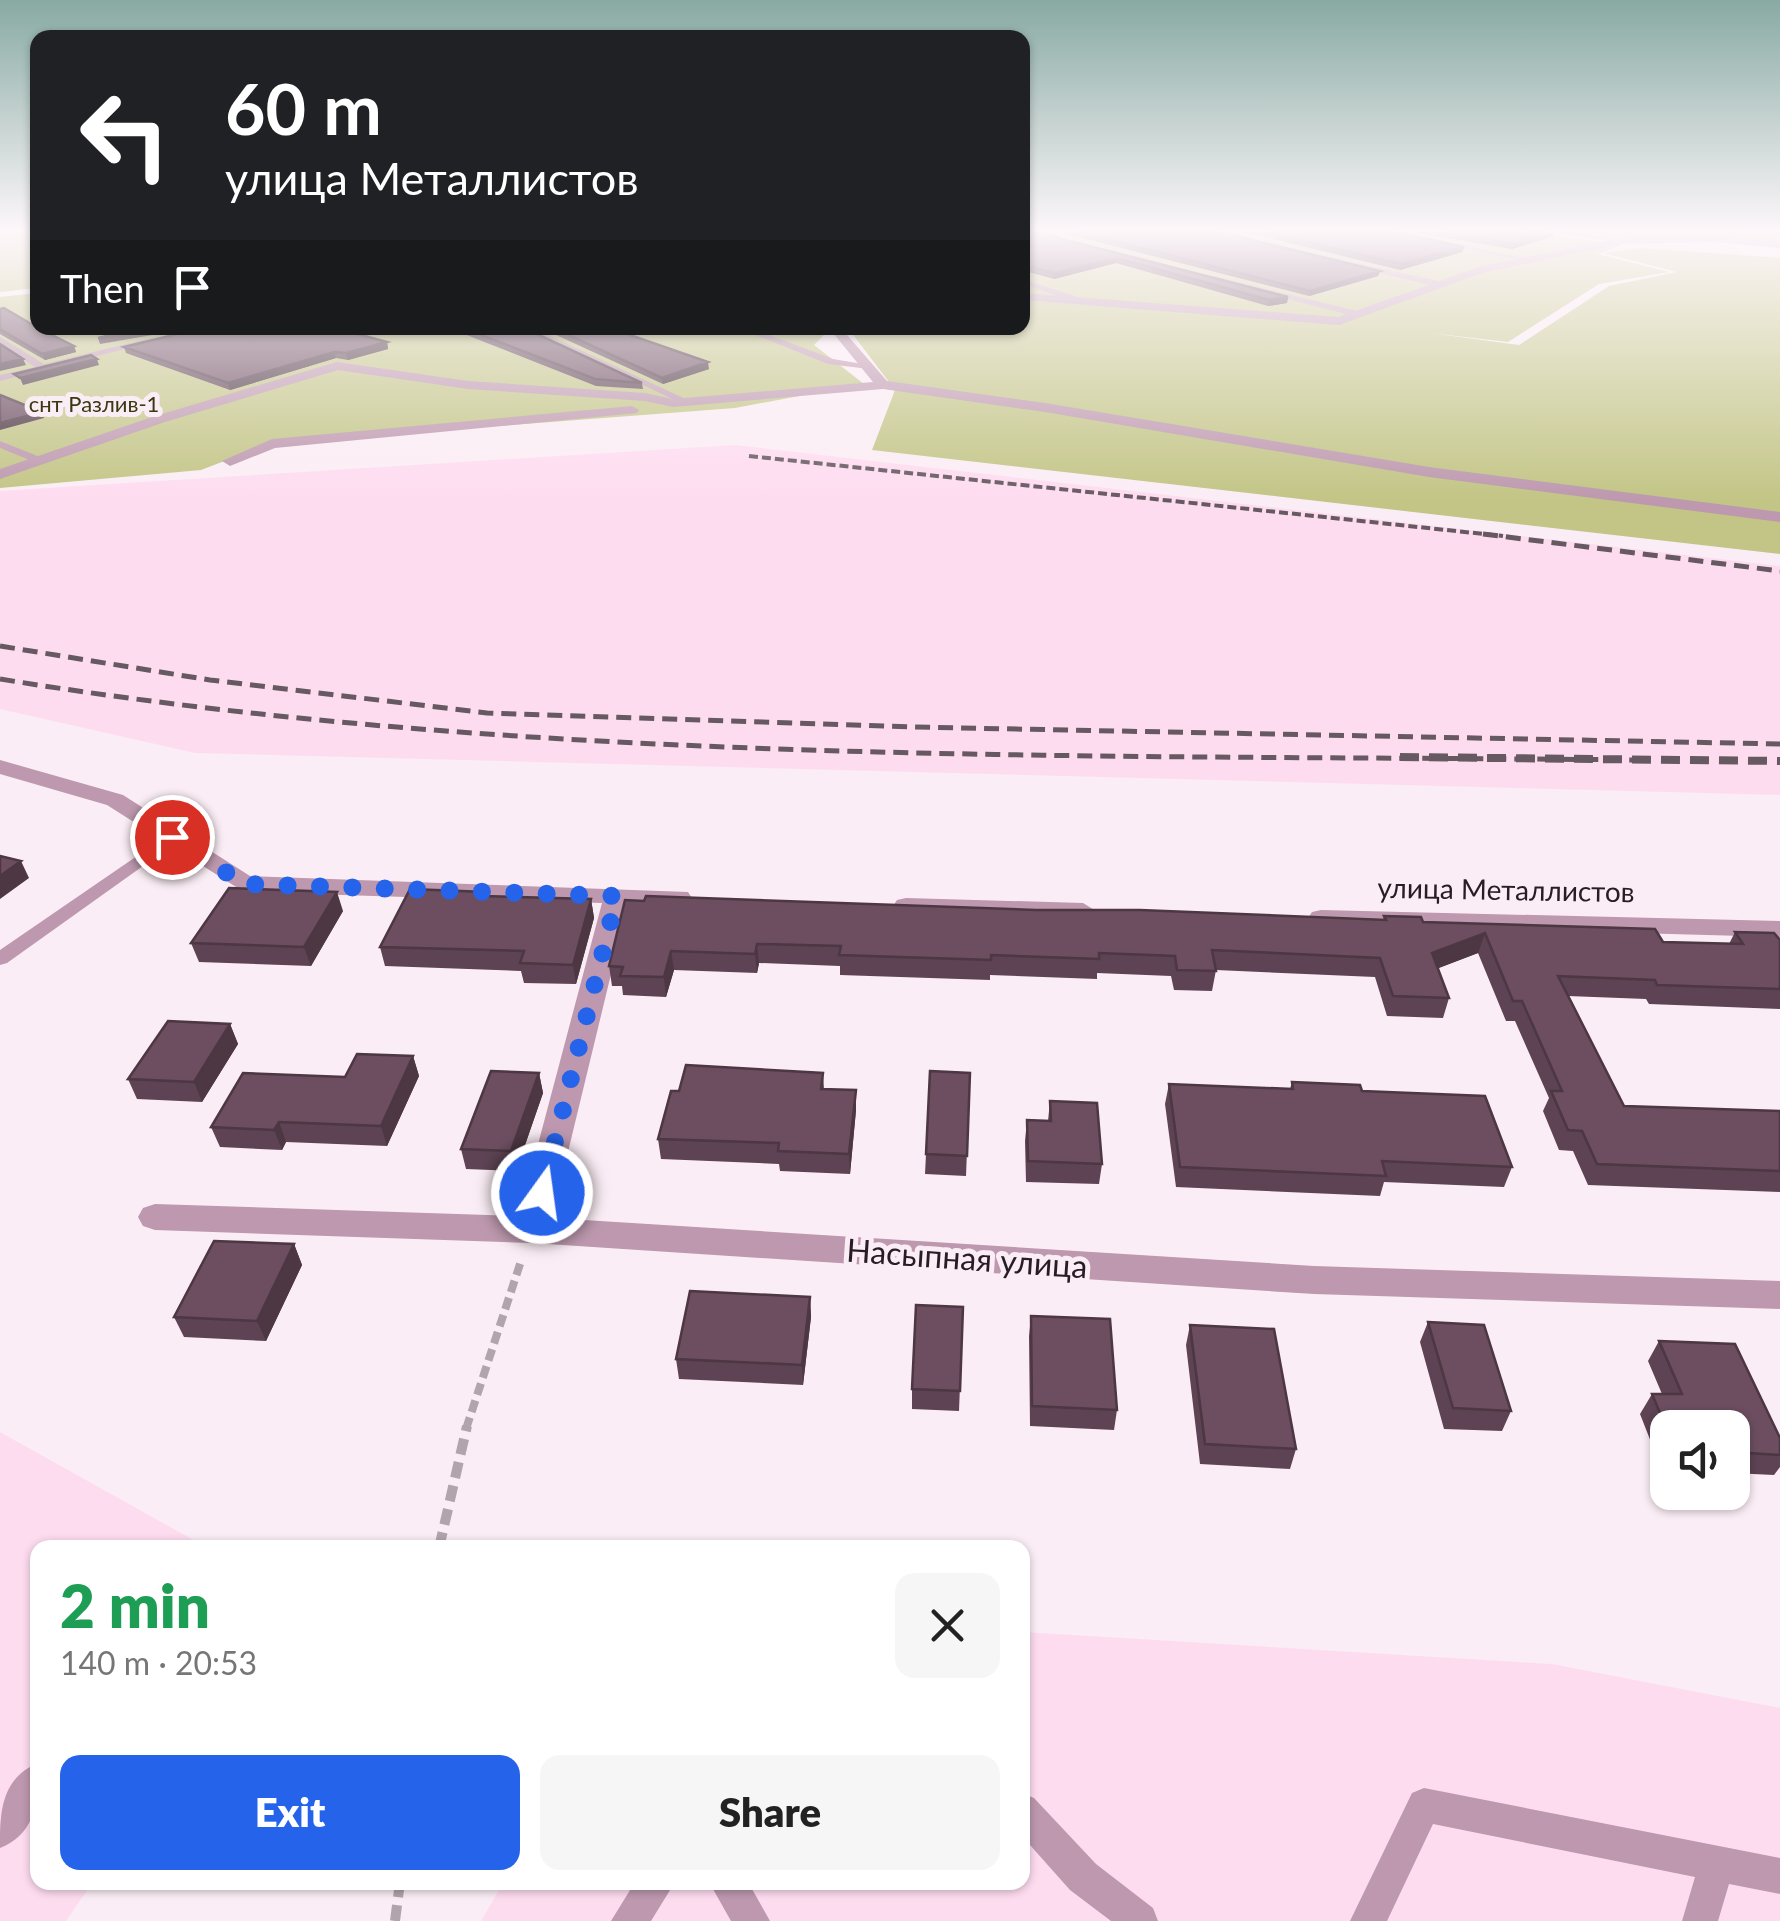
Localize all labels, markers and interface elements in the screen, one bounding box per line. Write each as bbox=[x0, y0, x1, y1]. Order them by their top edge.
text: 60 m bbox=[225, 66, 382, 150]
icon: left bbox=[60, 70, 190, 200]
text: улица Металлистов bbox=[225, 151, 639, 205]
icon: arrive bbox=[165, 260, 220, 315]
text: Then bbox=[60, 265, 145, 311]
park label: снт Разлив-1 bbox=[29, 390, 159, 417]
pin bbox=[130, 795, 215, 880]
icon: arrive bbox=[145, 810, 200, 865]
street label: улица Металлистов bbox=[1377, 870, 1635, 908]
position arrow bbox=[490, 1141, 594, 1245]
street label: Насыпная улица bbox=[845, 1230, 1089, 1285]
map controls bbox=[1650, 1410, 1750, 1510]
button: sound bbox=[1650, 1410, 1750, 1510]
text: 2 min bbox=[60, 1569, 210, 1641]
button: close bbox=[895, 1573, 1000, 1678]
text: 140 m · 20:53 bbox=[60, 1643, 257, 1682]
button: Exit bbox=[60, 1755, 520, 1870]
button: Share bbox=[540, 1755, 1000, 1870]

